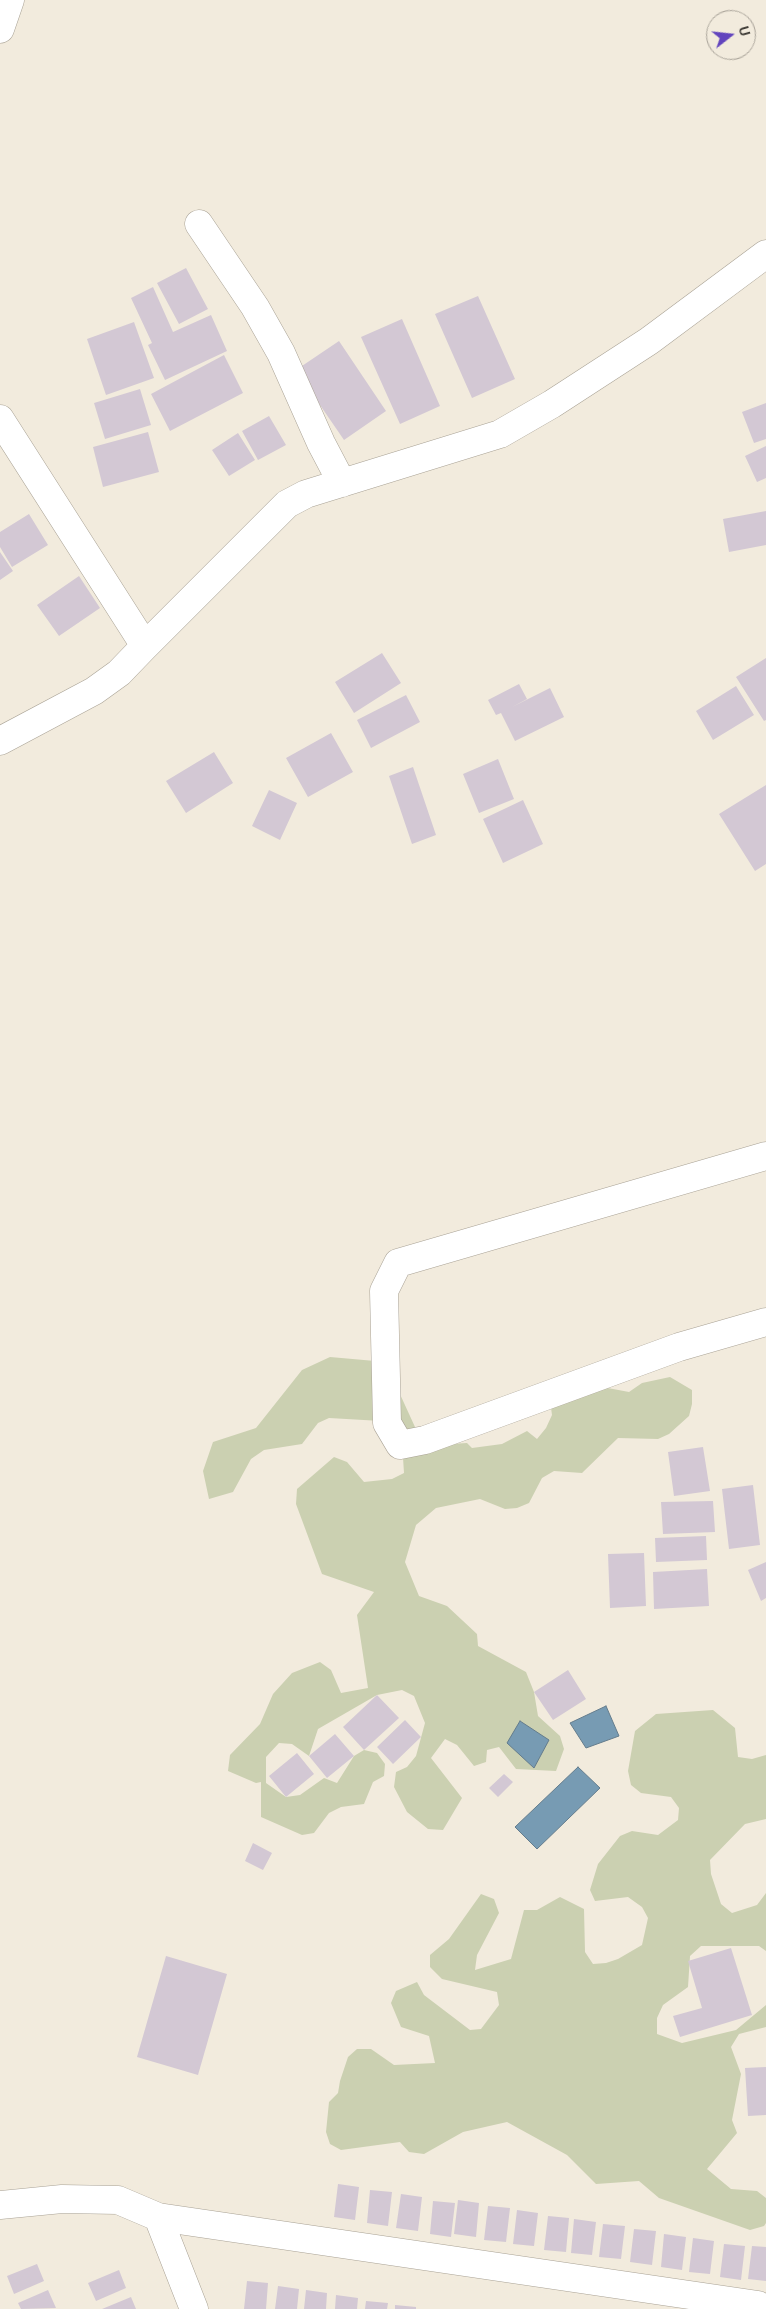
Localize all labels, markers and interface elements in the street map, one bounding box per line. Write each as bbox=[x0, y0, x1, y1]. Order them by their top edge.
north arrow bbox=[706, 10, 756, 60]
text: U bbox=[735, 24, 754, 38]

